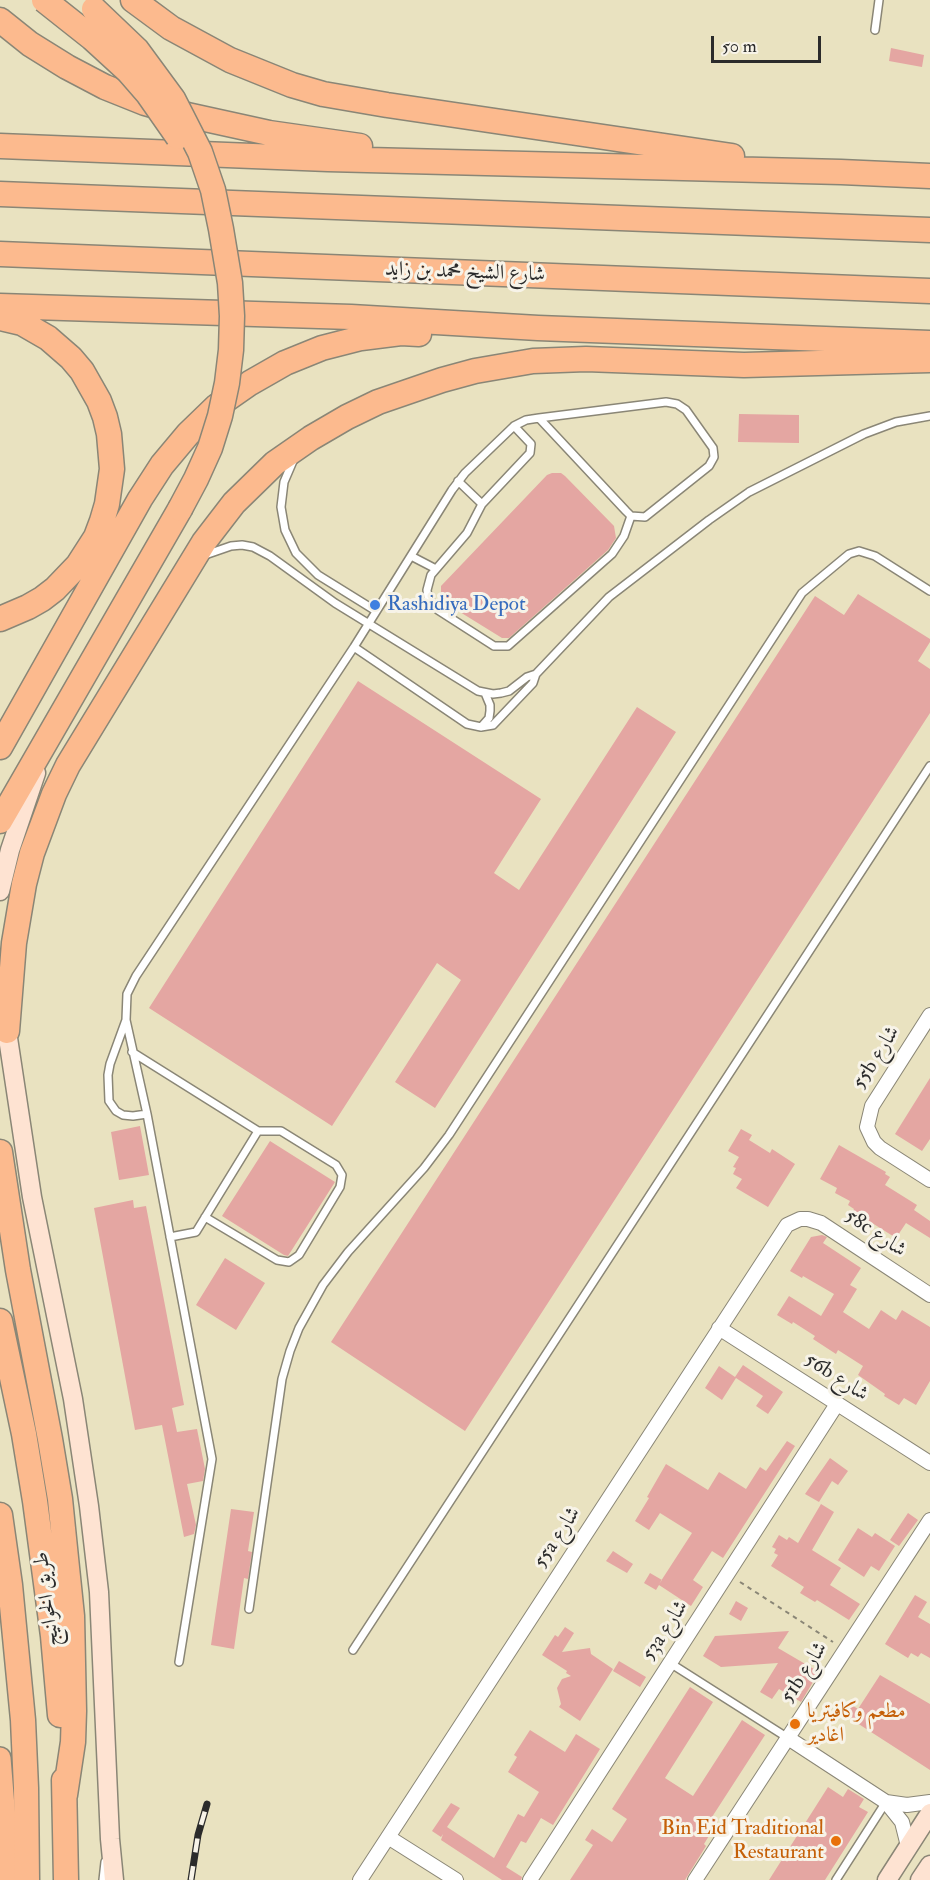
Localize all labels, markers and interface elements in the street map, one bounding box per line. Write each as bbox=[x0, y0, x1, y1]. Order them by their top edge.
scale bar bbox=[714, 24, 824, 62]
text: 50 m bbox=[722, 35, 757, 58]
street label: شارع الشيخ محمد بن زايد bbox=[384, 258, 546, 288]
place label: Rashidiya Depot bbox=[387, 592, 526, 618]
marker: Rashidiya Depot bbox=[368, 598, 382, 612]
street label: 55b شارع bbox=[848, 1022, 906, 1094]
street label: 58c شارع bbox=[840, 1204, 910, 1264]
street label: 56b شارع bbox=[799, 1348, 873, 1408]
street label: 55a شارع bbox=[529, 1503, 587, 1573]
street label: طريق الخوانيج bbox=[30, 1550, 66, 1648]
street label: 53a شارع bbox=[637, 1596, 695, 1666]
street label: 51b شارع bbox=[776, 1638, 834, 1708]
place label: مطعم وكافيتريا اغادير bbox=[807, 1699, 906, 1749]
marker: مطعم وكافيتريا اغادير bbox=[788, 1717, 802, 1731]
place label: Bin Eid Traditional Restaurant bbox=[661, 1816, 824, 1866]
marker: Bin Eid Traditional Restaurant bbox=[829, 1834, 843, 1848]

